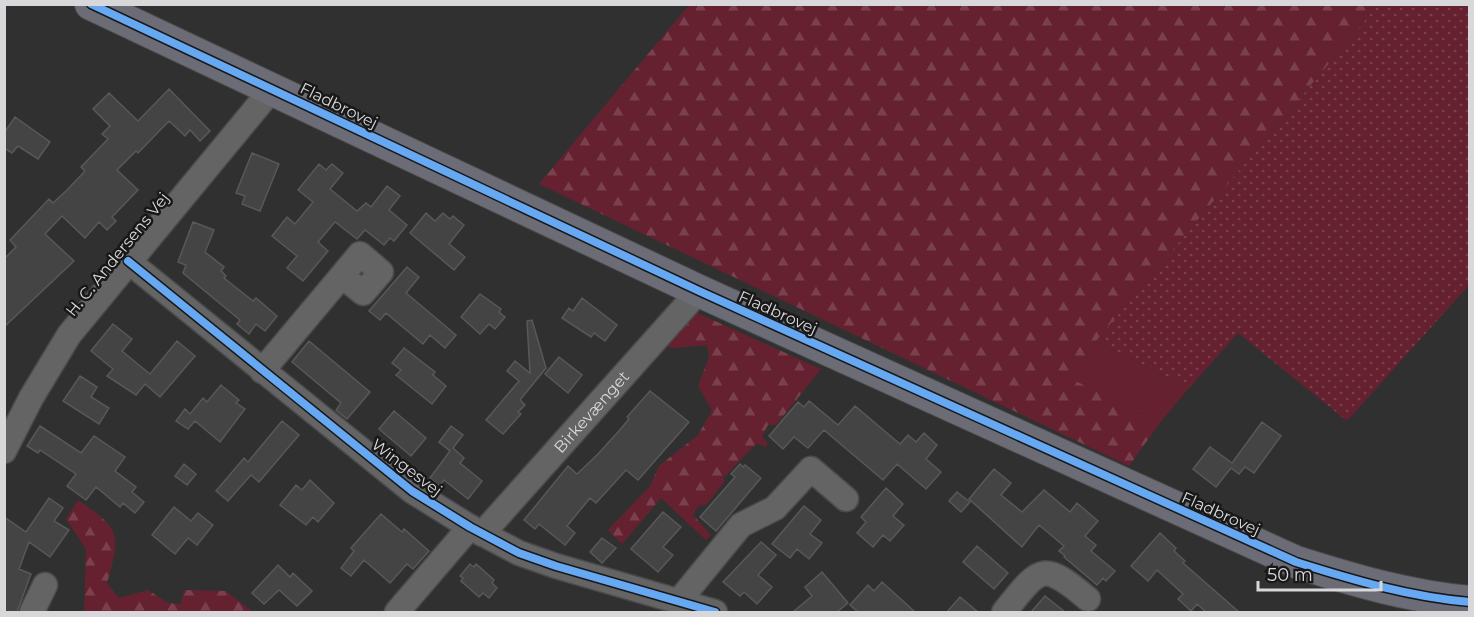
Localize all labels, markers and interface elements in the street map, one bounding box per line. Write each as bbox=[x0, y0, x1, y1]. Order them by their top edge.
street label: Fladbrovej bbox=[297, 79, 381, 132]
street label: H. C. Andersens Vej bbox=[62, 189, 173, 320]
street label: Fladbrovej bbox=[736, 287, 820, 338]
street label: Birkevænget bbox=[550, 367, 634, 457]
street label: Wingesvej bbox=[368, 435, 446, 500]
street label: Fladbrovej bbox=[1179, 488, 1263, 539]
scale bar bbox=[1258, 554, 1381, 592]
text: 50 m bbox=[1267, 564, 1313, 586]

